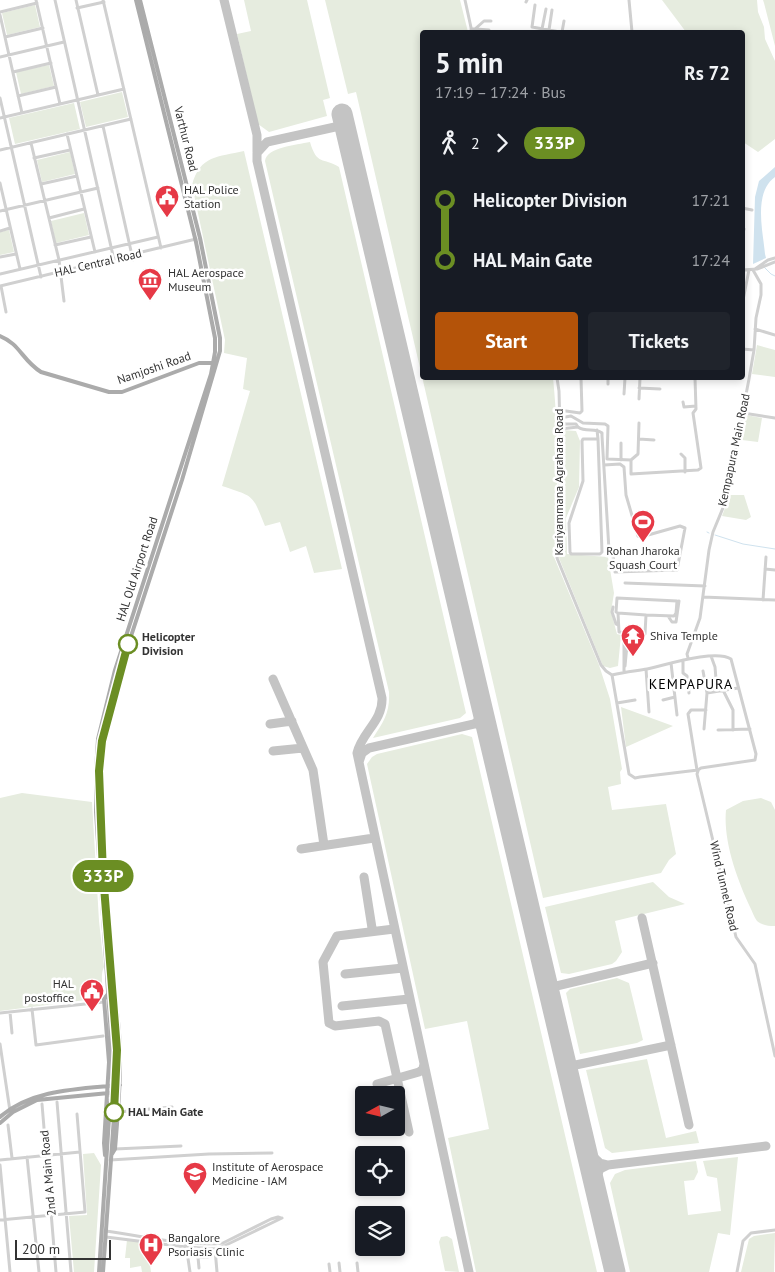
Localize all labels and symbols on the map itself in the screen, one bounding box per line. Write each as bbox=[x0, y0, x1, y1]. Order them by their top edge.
street label: Varthur Road bbox=[171, 104, 202, 173]
place label: HAL Police Station bbox=[184, 182, 239, 211]
public building icon: HAL Police Station bbox=[154, 184, 180, 218]
street label: HAL Central Road bbox=[53, 245, 143, 280]
place label: HAL Aerospace Museum bbox=[168, 265, 244, 294]
museum icon: HAL Aerospace Museum bbox=[137, 267, 163, 301]
street label: Namjoshi Road bbox=[115, 348, 193, 387]
street label: Kempapura Main Road bbox=[714, 392, 753, 508]
street label: Kariyammana Agrahara Road bbox=[551, 408, 566, 556]
sports icon: Rohan Jharoka Squash Court bbox=[630, 509, 656, 543]
street label: HAL Old Airport Road bbox=[112, 515, 161, 623]
place label: Rohan Jharoka Squash Court bbox=[606, 543, 680, 572]
temple icon: Shiva Temple bbox=[620, 623, 646, 657]
place label: Shiva Temple bbox=[650, 628, 718, 643]
place label: Helicopter Division bbox=[142, 629, 196, 658]
marker: Helicopter Division bbox=[118, 634, 138, 654]
district label: KEMPAPURA bbox=[649, 675, 733, 693]
street label: Wind Tunnel Road bbox=[707, 839, 742, 933]
line badge: 333P bbox=[68, 860, 138, 892]
place label: HAL postoffice bbox=[24, 976, 74, 1005]
public building icon: HAL postoffice bbox=[79, 978, 105, 1012]
north arrow bbox=[355, 1086, 405, 1136]
marker: HAL Main Gate bbox=[104, 1102, 124, 1122]
place label: HAL Main Gate bbox=[128, 1104, 203, 1119]
street label: 2nd A Main Road bbox=[36, 1130, 59, 1217]
place label: Institute of Aerospace Medicine - IAM bbox=[212, 1159, 323, 1188]
school or university icon: Institute of Aerospace Medicine - IAM bbox=[182, 1161, 208, 1195]
place label: Bangalore Psoriasis Clinic bbox=[168, 1230, 245, 1259]
hospital icon: Bangalore Psoriasis Clinic bbox=[138, 1232, 164, 1266]
scale bar bbox=[15, 1237, 111, 1260]

